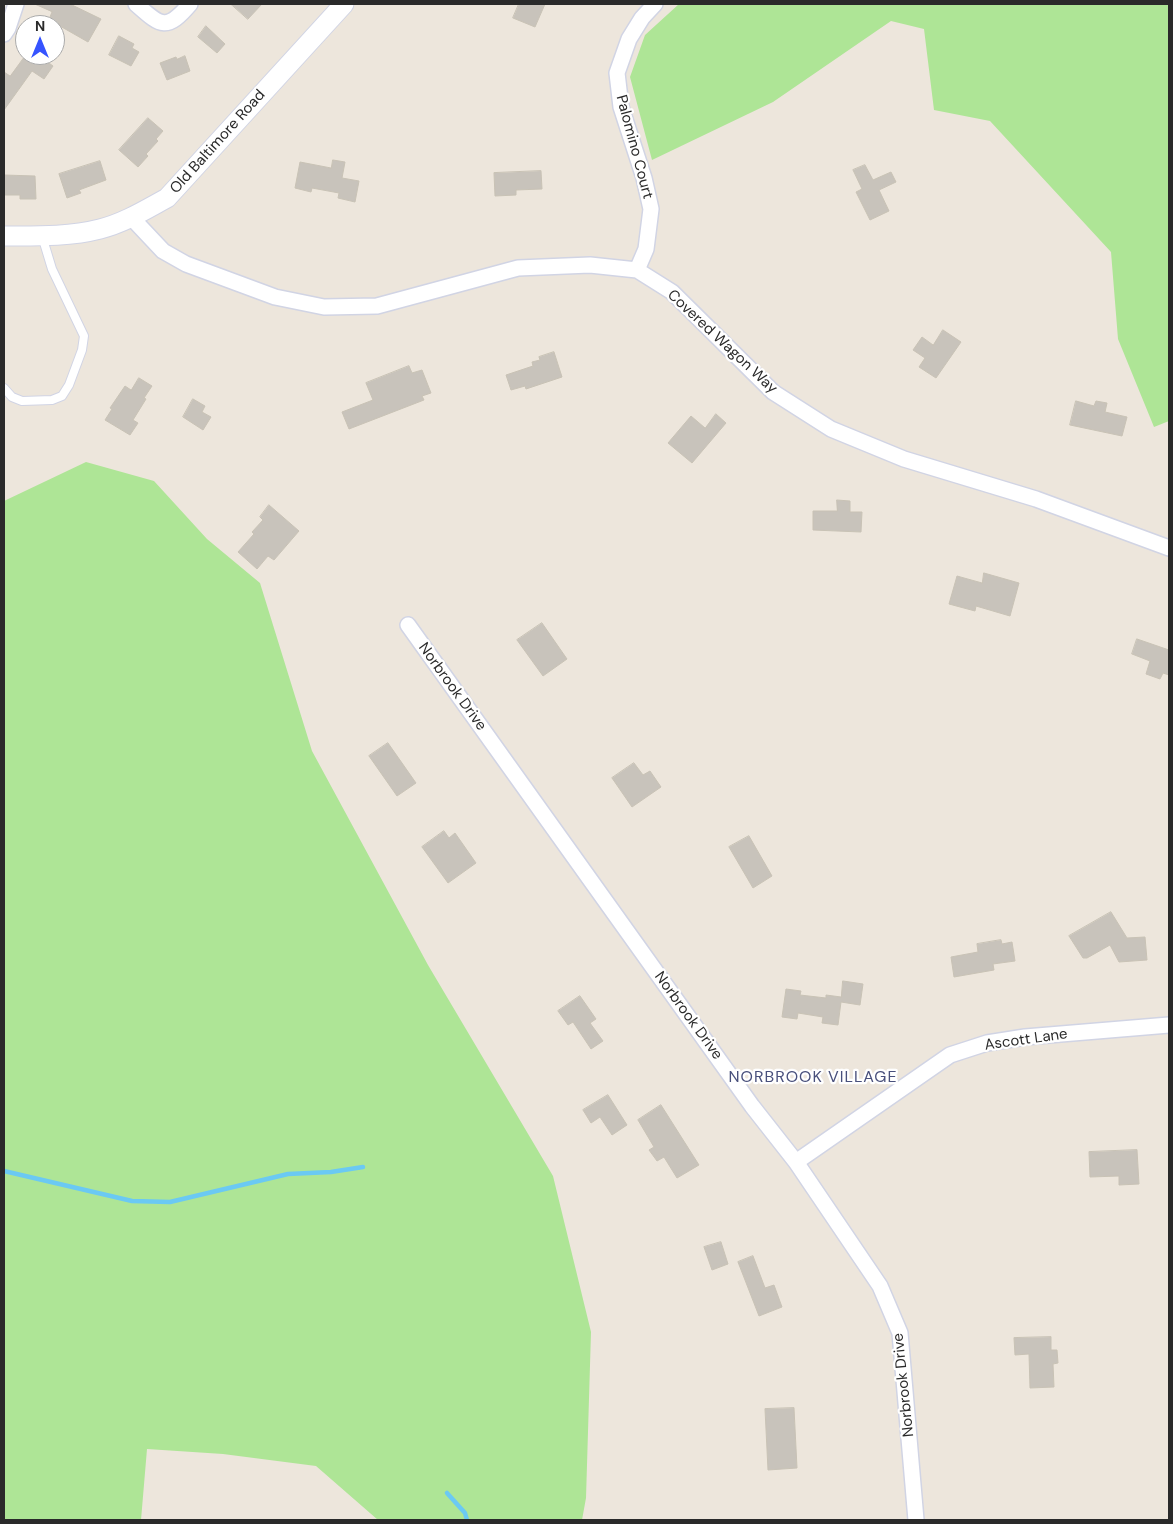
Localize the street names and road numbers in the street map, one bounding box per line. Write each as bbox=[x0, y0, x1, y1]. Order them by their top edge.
street label: Old Baltimore Road bbox=[167, 86, 269, 198]
street label: Palomino Court bbox=[611, 93, 657, 201]
street label: Covered Wagon Way bbox=[663, 286, 781, 398]
street label: Norbrook Drive bbox=[414, 640, 490, 734]
street label: Norbrook Drive bbox=[650, 969, 726, 1063]
street label: Ascott Lane bbox=[983, 1025, 1069, 1055]
street label: Norbrook Drive bbox=[890, 1332, 918, 1438]

